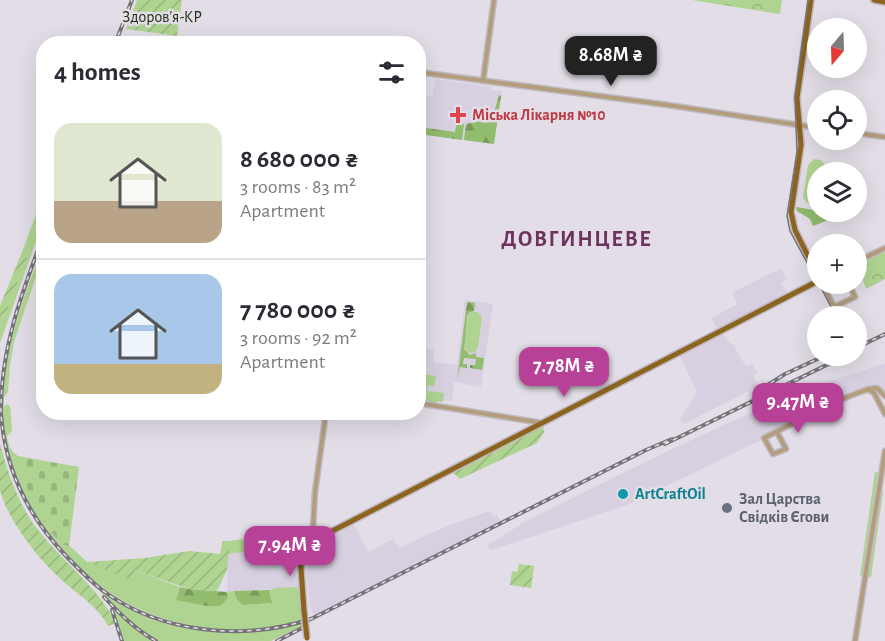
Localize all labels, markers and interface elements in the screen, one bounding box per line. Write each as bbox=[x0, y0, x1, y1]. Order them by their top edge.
park label: Здоров'я-КР bbox=[122, 9, 202, 25]
north arrow bbox=[807, 18, 867, 78]
map controls bbox=[807, 18, 867, 366]
pin: 8.68M ₴ bbox=[556, 36, 666, 87]
text: 8.68M ₴ bbox=[579, 45, 643, 65]
icon: filters bbox=[375, 56, 408, 89]
text: 4 homes bbox=[54, 59, 141, 85]
button: locate bbox=[807, 90, 867, 150]
marker: Міська Лікарня №10 bbox=[449, 106, 467, 124]
place label: Міська Лікарня №10 bbox=[472, 107, 606, 123]
text: 8 680 000 ₴ bbox=[240, 146, 359, 172]
icon: home bbox=[102, 147, 174, 219]
button: layers bbox=[807, 162, 867, 222]
text: 3 rooms · 83 m² bbox=[240, 177, 356, 197]
text: Apartment bbox=[240, 201, 325, 221]
district label: ДОВГИНЦЕВЕ bbox=[501, 228, 653, 250]
button: + bbox=[807, 234, 867, 294]
text: 7 780 000 ₴ bbox=[240, 297, 356, 323]
icon: home bbox=[102, 298, 174, 370]
button: − bbox=[807, 306, 867, 366]
text: 3 rooms · 92 m² bbox=[240, 328, 357, 348]
pin: 7.78M ₴ bbox=[509, 347, 619, 398]
text: Apartment bbox=[240, 352, 325, 372]
text: 7.78M ₴ bbox=[533, 356, 595, 376]
pin: 9.47M ₴ bbox=[743, 383, 853, 434]
text: 9.47M ₴ bbox=[766, 392, 830, 412]
place label: ArtCraftOil bbox=[635, 486, 706, 502]
marker: ArtCraftOil bbox=[616, 487, 630, 501]
place label: Зал Царства Свідків Єгови bbox=[739, 491, 829, 525]
marker: Зал Царства Свідків Єгови bbox=[720, 501, 734, 515]
pin: 7.94M ₴ bbox=[235, 526, 345, 577]
text: 7.94M ₴ bbox=[258, 535, 322, 555]

